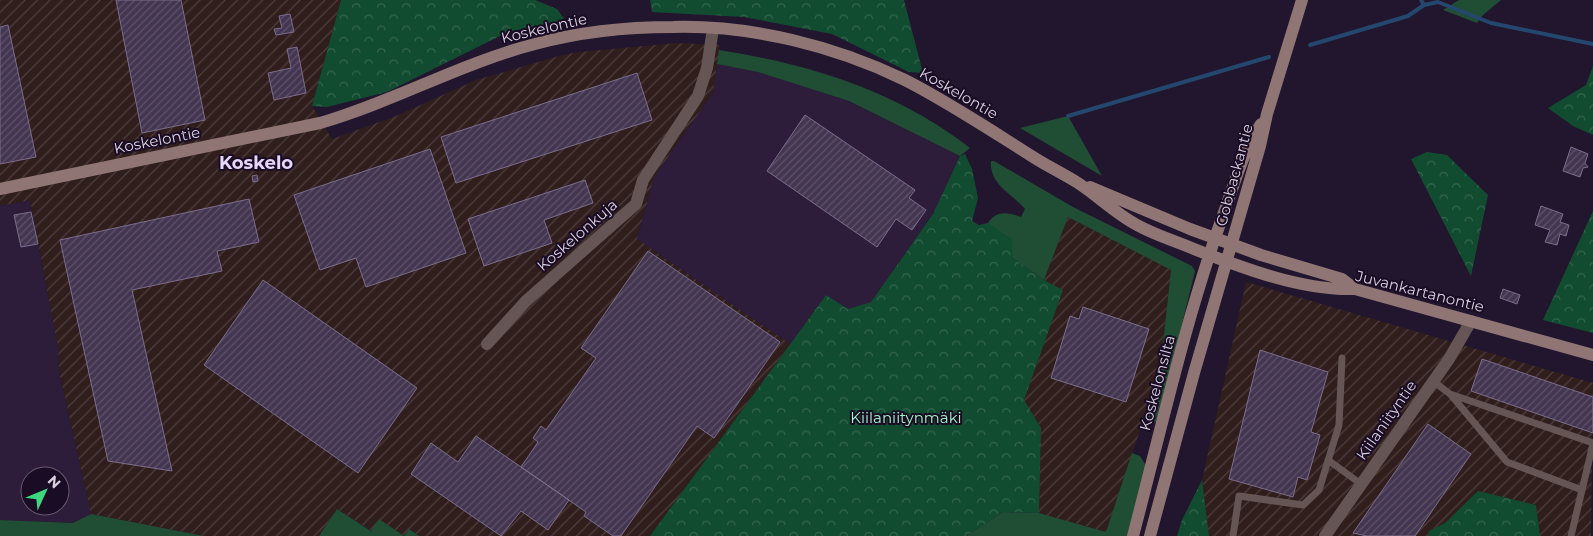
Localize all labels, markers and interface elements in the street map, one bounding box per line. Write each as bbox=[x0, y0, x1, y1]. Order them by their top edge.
street label: Koskelontie bbox=[499, 9, 589, 47]
street label: Koskelontie bbox=[916, 63, 1002, 123]
street label: Koskelontie bbox=[112, 122, 202, 158]
street label: Gobbackantie bbox=[1211, 122, 1257, 228]
district label: Koskelo bbox=[219, 152, 293, 174]
street label: Koskelonkuja bbox=[533, 195, 621, 275]
street label: Juvankartanontie bbox=[1353, 266, 1486, 316]
street label: Koskelonsilta bbox=[1135, 333, 1179, 433]
street label: Kiilaniityntie bbox=[1352, 377, 1420, 463]
park label: Kiilaniitynmäki bbox=[850, 408, 962, 427]
north arrow bbox=[20, 466, 70, 516]
text: N bbox=[44, 472, 65, 492]

